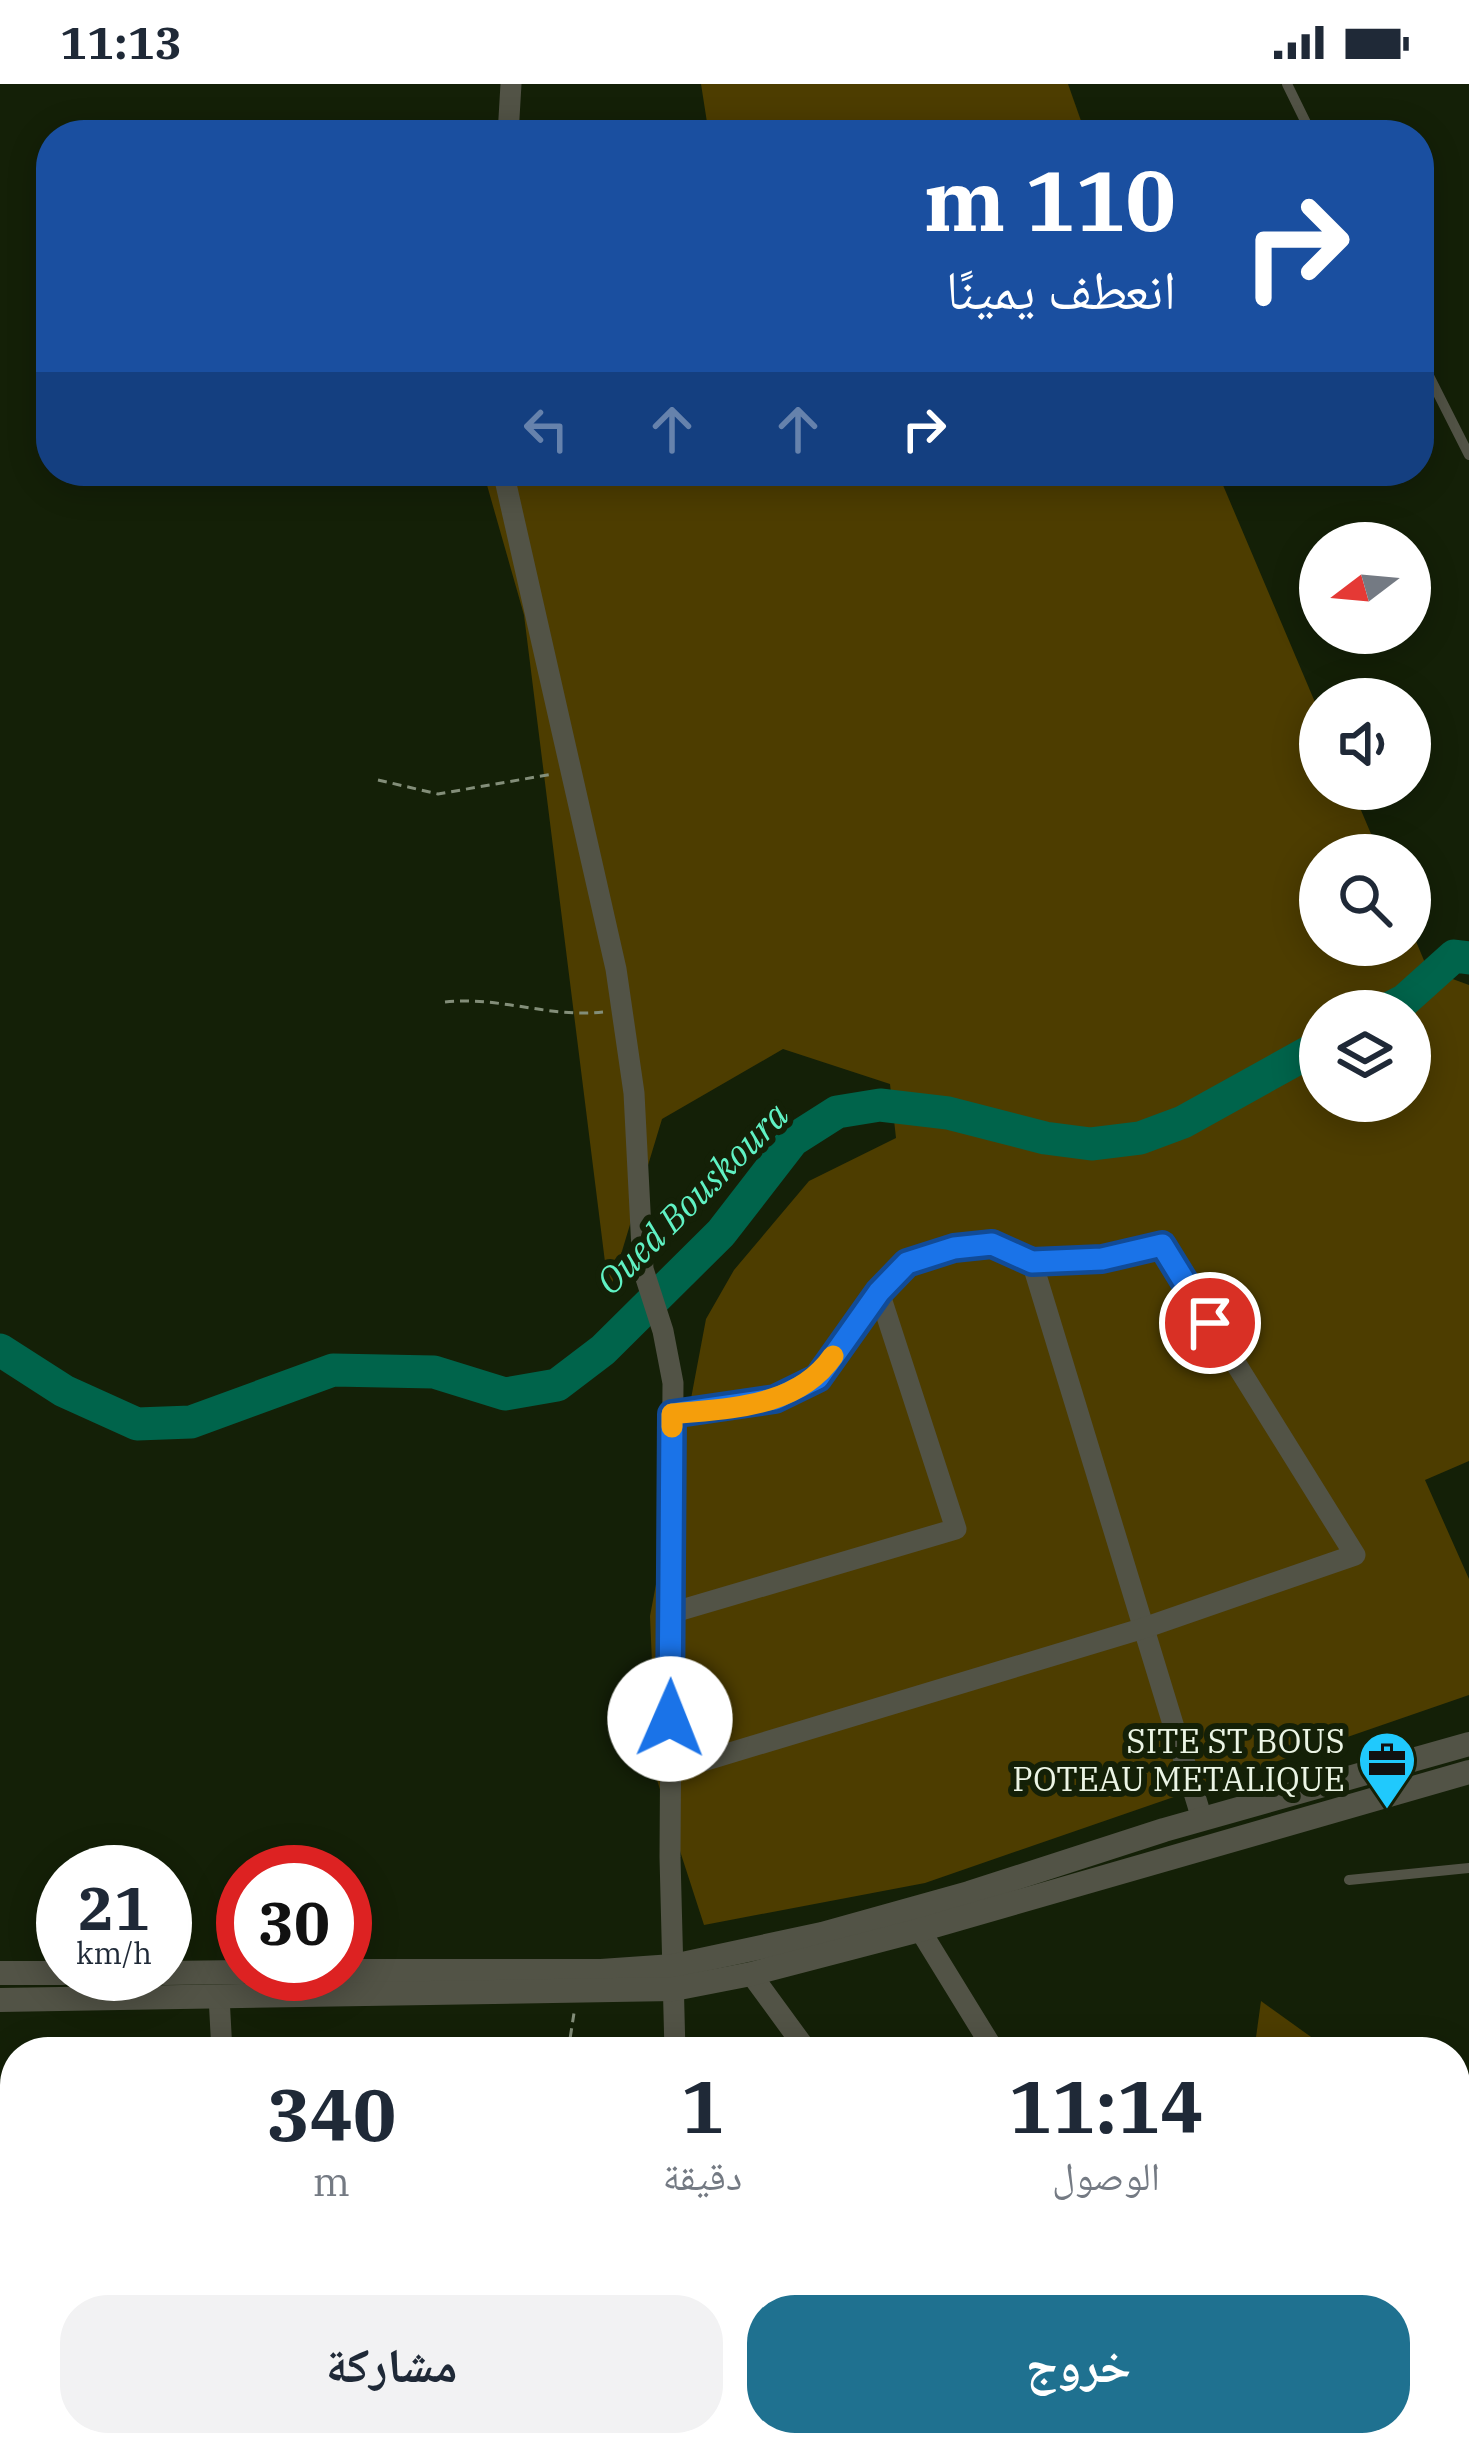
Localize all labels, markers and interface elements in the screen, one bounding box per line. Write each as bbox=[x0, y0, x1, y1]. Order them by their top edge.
text: 11:13 bbox=[60, 13, 182, 71]
text: 110 m bbox=[924, 145, 1176, 254]
icon: right bbox=[1218, 168, 1374, 324]
text: انعطف يمينًا bbox=[946, 254, 1176, 324]
icon: left bbox=[513, 396, 579, 462]
icon: ahead bbox=[639, 396, 705, 462]
icon: ahead bbox=[765, 396, 831, 462]
icon: right bbox=[891, 396, 957, 462]
north arrow bbox=[1299, 522, 1431, 654]
map controls bbox=[1299, 522, 1431, 1122]
button: sound bbox=[1299, 678, 1431, 810]
button: search bbox=[1299, 834, 1431, 966]
button: layers bbox=[1299, 990, 1431, 1122]
water label: Oued Bouskoura bbox=[585, 1091, 798, 1304]
pin bbox=[1159, 1272, 1261, 1374]
icon: arrive bbox=[1177, 1290, 1243, 1356]
position arrow bbox=[607, 1656, 733, 1782]
place label: SITE ST BOUS POTEAU METALIQUE bbox=[1012, 1719, 1345, 1800]
office icon: SITE ST BOUS POTEAU METALIQUE bbox=[1356, 1729, 1418, 1811]
speed limit sign: 30 bbox=[216, 1845, 372, 2001]
text: 21 bbox=[78, 1868, 150, 1947]
text: km/h bbox=[76, 1933, 152, 1972]
text: 1 bbox=[681, 2059, 724, 2153]
text: 11:14 bbox=[1009, 2059, 1203, 2153]
text: 340 bbox=[267, 2067, 396, 2161]
text: دقيقة bbox=[663, 2150, 742, 2201]
text: الوصول bbox=[1052, 2150, 1160, 2201]
text: m bbox=[313, 2156, 350, 2207]
button: مشاركة bbox=[60, 2295, 723, 2433]
button: خروج bbox=[747, 2295, 1410, 2433]

